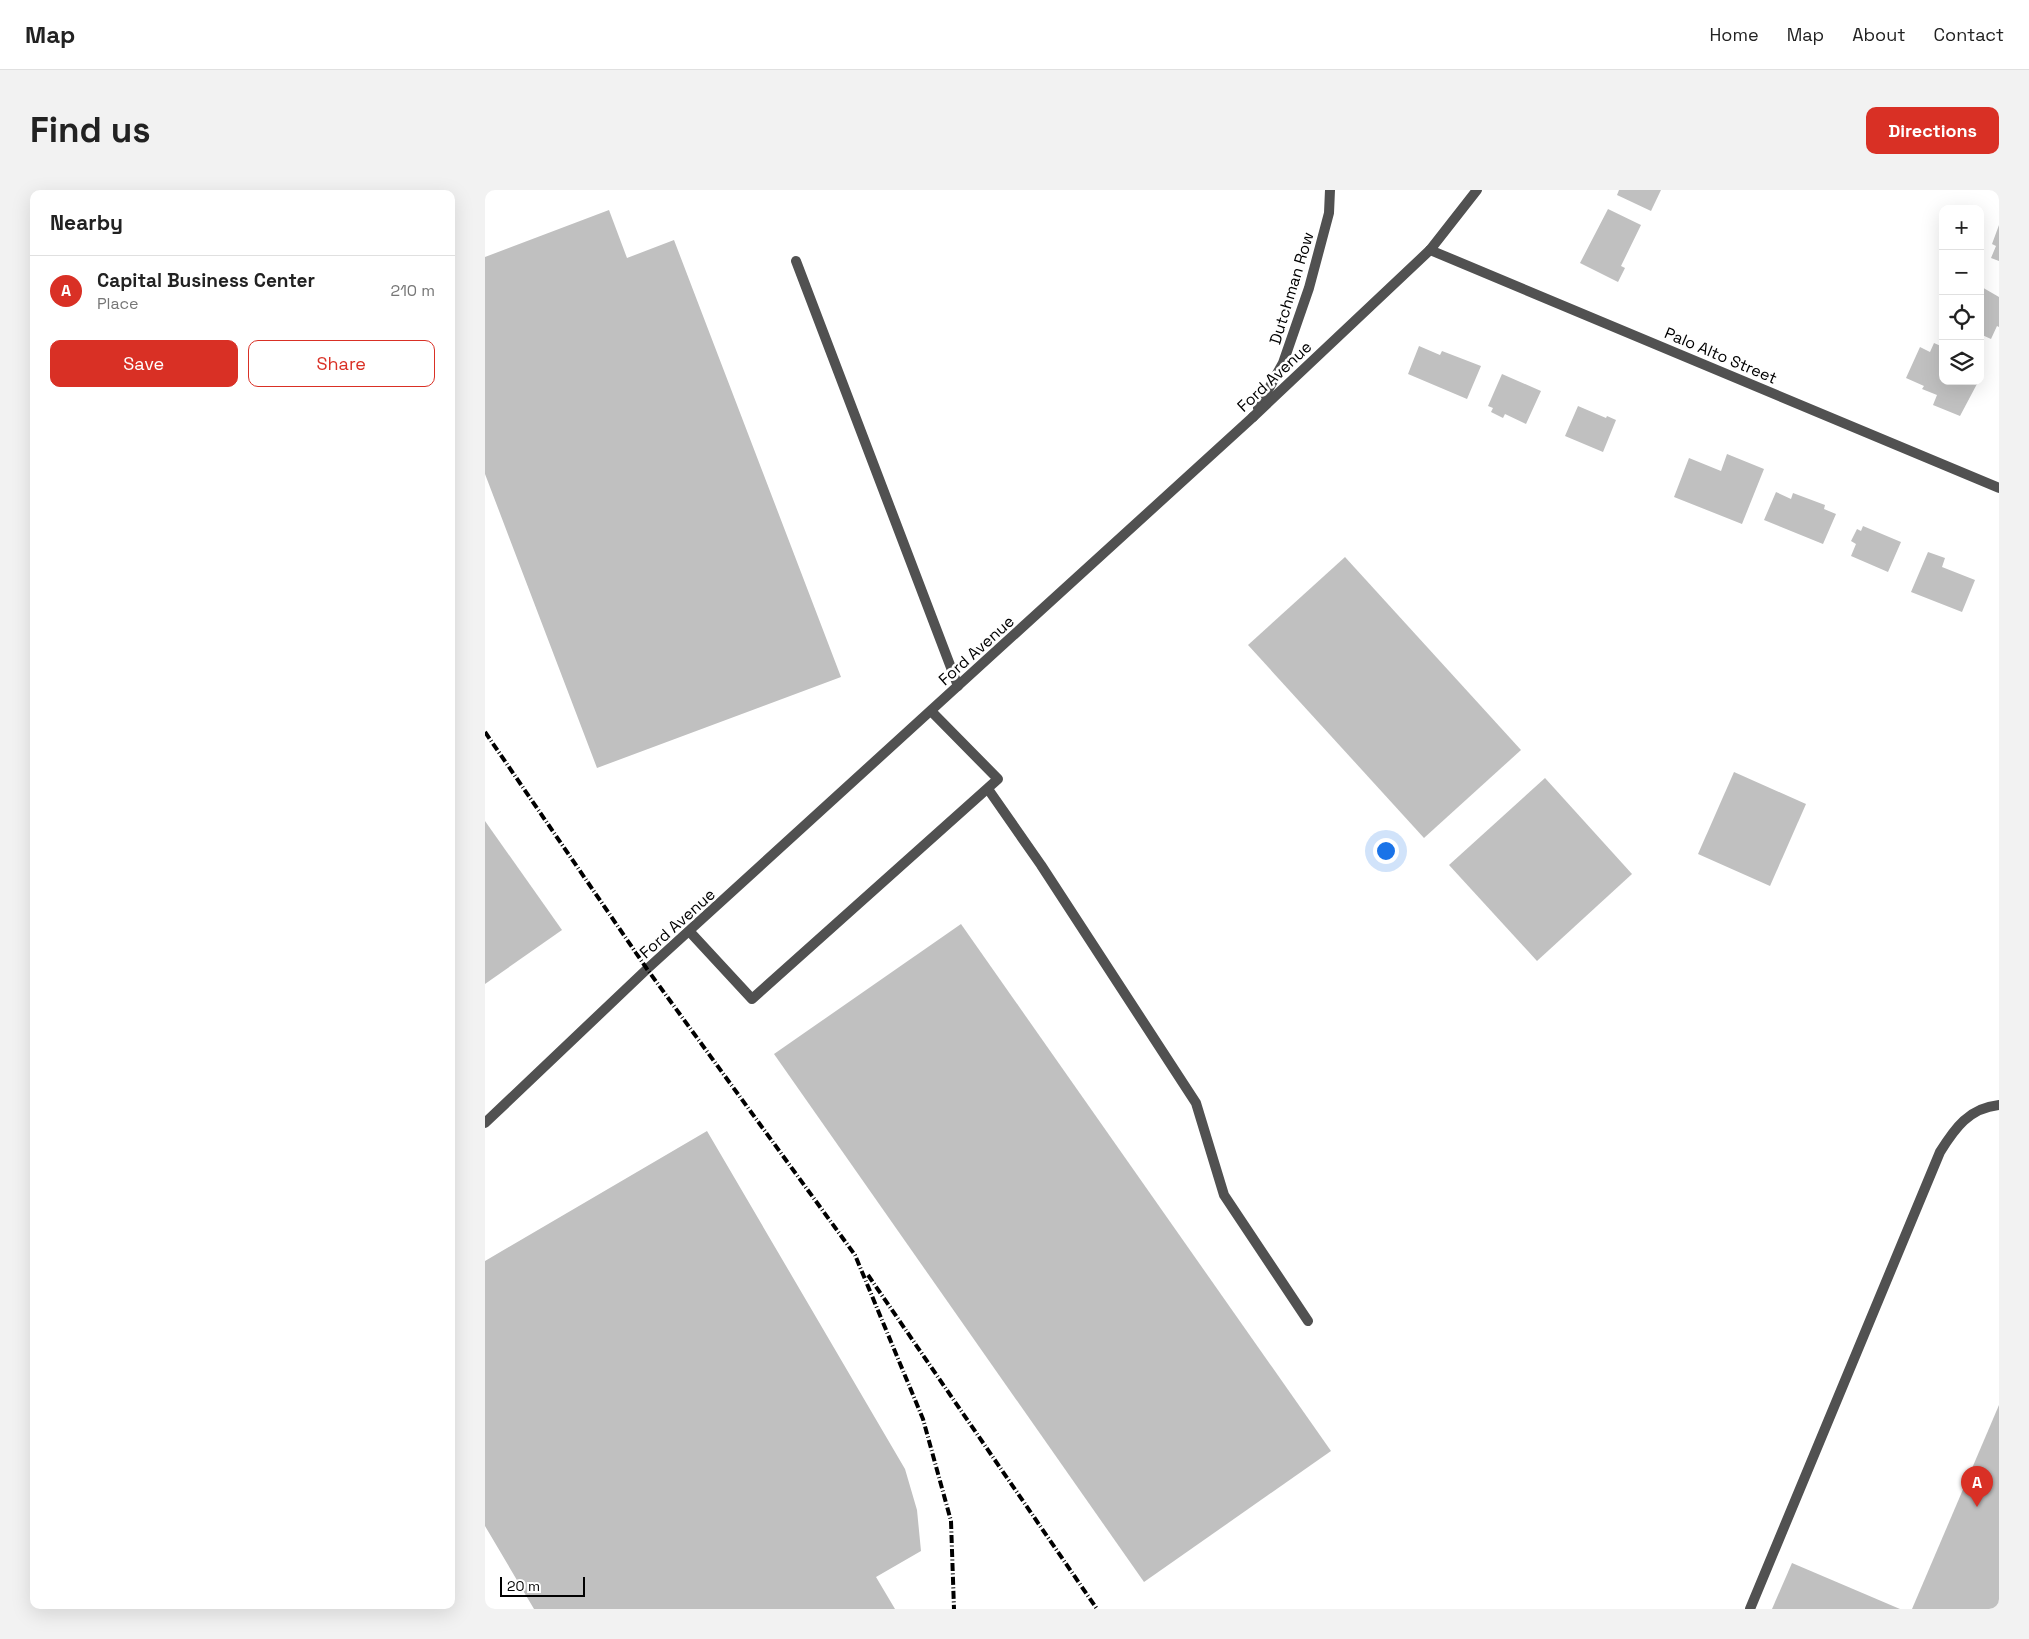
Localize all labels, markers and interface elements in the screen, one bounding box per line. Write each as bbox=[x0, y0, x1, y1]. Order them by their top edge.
text: Map bbox=[25, 19, 75, 50]
text: Home bbox=[1710, 23, 1759, 46]
text: Map bbox=[1787, 23, 1824, 46]
text: About bbox=[1852, 23, 1906, 46]
text: Contact bbox=[1934, 23, 2004, 46]
button: Directions bbox=[1866, 107, 1999, 154]
text: Find us bbox=[30, 108, 151, 152]
map controls bbox=[1939, 205, 1984, 385]
button: + bbox=[1939, 205, 1984, 250]
text: Nearby bbox=[50, 209, 123, 236]
street label: Dutchman Row bbox=[1264, 229, 1319, 347]
button: − bbox=[1939, 250, 1984, 295]
text: Capital Business Center bbox=[97, 268, 315, 293]
text: A bbox=[61, 280, 71, 301]
text: 210 m bbox=[391, 280, 435, 301]
text: Place bbox=[97, 293, 139, 314]
button: locate bbox=[1939, 295, 1984, 340]
street label: Palo Alto Street bbox=[1661, 322, 1780, 389]
street label: Ford Avenue bbox=[1232, 336, 1316, 416]
button: Save bbox=[50, 340, 238, 387]
button: Share bbox=[248, 340, 435, 387]
button: layers bbox=[1939, 340, 1984, 385]
street label: Ford Avenue bbox=[934, 611, 1019, 690]
your location bbox=[1373, 838, 1399, 864]
street label: Ford Avenue bbox=[635, 884, 720, 963]
pin: A bbox=[1961, 1466, 1993, 1507]
scale bar bbox=[500, 1574, 585, 1597]
text: 20 m bbox=[507, 1577, 540, 1595]

